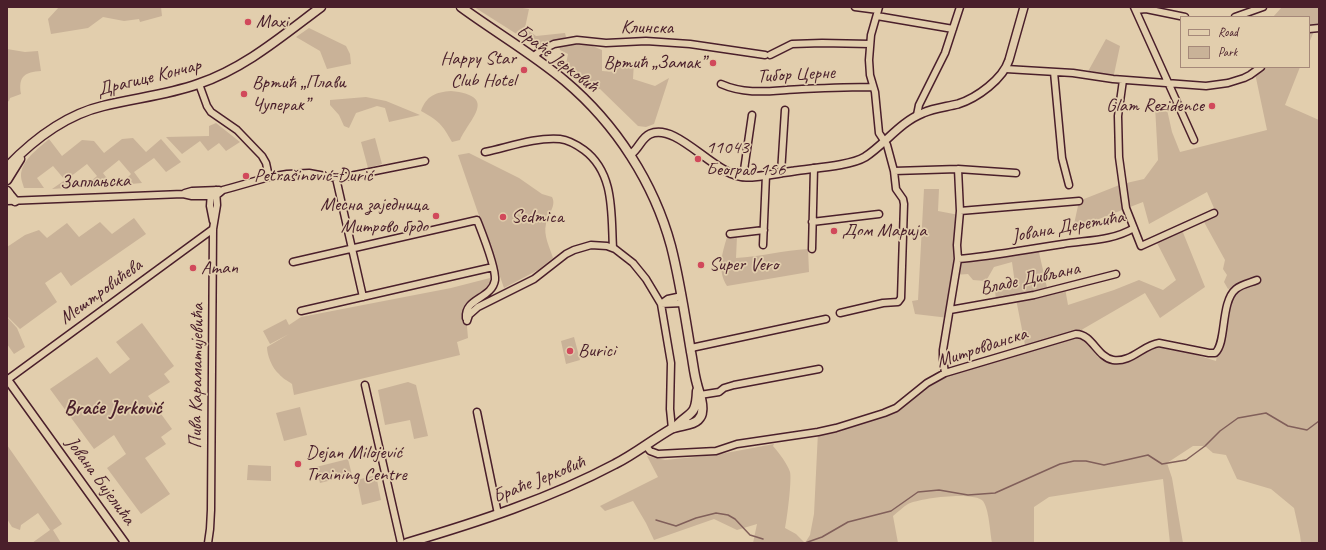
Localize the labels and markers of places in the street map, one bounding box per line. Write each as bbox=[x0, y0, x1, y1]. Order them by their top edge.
place label: Maxi bbox=[256, 11, 288, 33]
marker: Maxi bbox=[243, 17, 253, 27]
place label: Happy Star Club Hotel bbox=[441, 48, 516, 92]
place label: Вртић „Замак” bbox=[603, 52, 705, 74]
marker: Вртић „Замак” bbox=[708, 58, 718, 68]
marker: Happy Star Club Hotel bbox=[519, 65, 529, 75]
place label: Вртић „Плави Чуперак” bbox=[252, 72, 346, 116]
marker: Вртић „Плави Чуперак” bbox=[239, 89, 249, 99]
place label: Glam Rezidence bbox=[1106, 95, 1204, 117]
marker: Glam Rezidence bbox=[1207, 101, 1217, 111]
place label: 11043 Београд 156 bbox=[706, 137, 785, 181]
marker: 11043 Београд 156 bbox=[693, 154, 703, 164]
place label: Petrašinović-Đurić bbox=[254, 165, 373, 187]
marker: Petrašinović-Đurić bbox=[241, 171, 251, 181]
place label: Месна заједница Митрово брдо bbox=[320, 194, 428, 238]
place label: Sedmica bbox=[511, 206, 564, 228]
marker: Месна заједница Митрово брдо bbox=[431, 211, 441, 221]
marker: Sedmica bbox=[498, 212, 508, 222]
place label: Дом Марија bbox=[842, 220, 927, 242]
marker: Дом Марија bbox=[829, 226, 839, 236]
place label: Super Vero bbox=[709, 254, 778, 276]
place label: Aman bbox=[201, 257, 238, 279]
marker: Super Vero bbox=[696, 260, 706, 270]
marker: Aman bbox=[188, 263, 198, 273]
place label: Burici bbox=[578, 340, 616, 362]
marker: Burici bbox=[565, 346, 575, 356]
place label: Dejan Milojević Training Centre bbox=[306, 442, 407, 486]
marker: Dejan Milojević Training Centre bbox=[293, 459, 303, 469]

